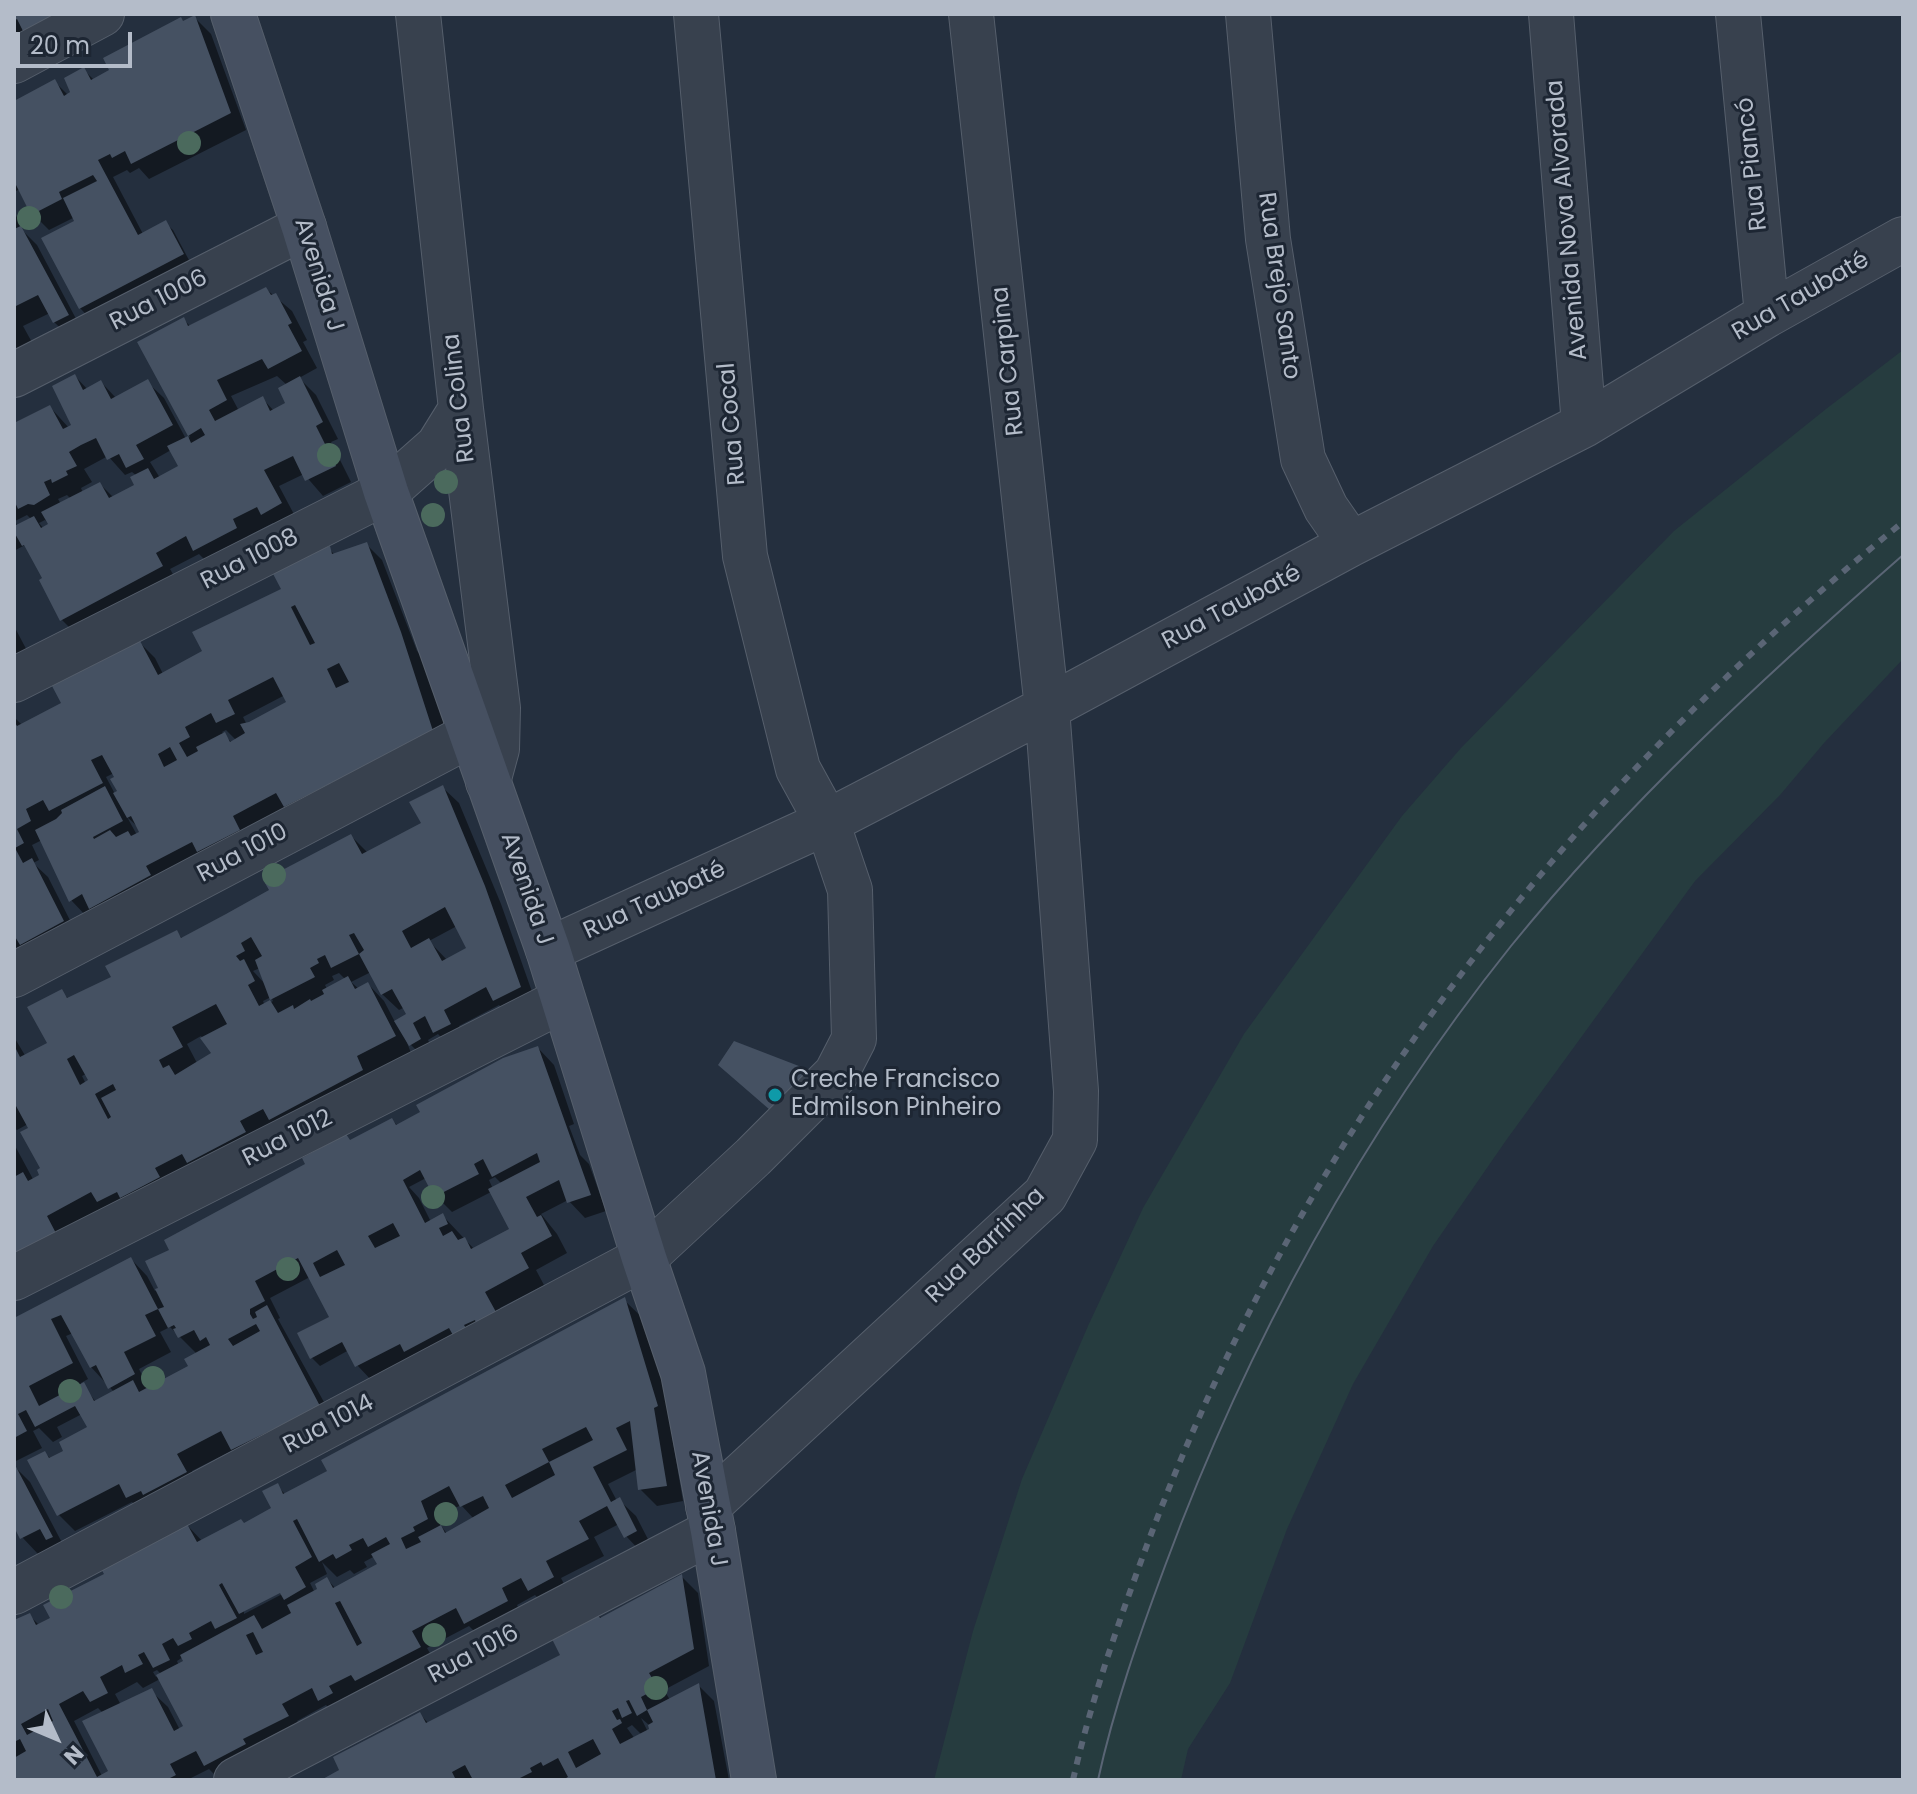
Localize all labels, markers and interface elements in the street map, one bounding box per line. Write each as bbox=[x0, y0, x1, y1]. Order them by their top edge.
scale bar bbox=[20, 16, 136, 66]
text: 20 m bbox=[30, 29, 90, 62]
street label: Avenida Nova Alvorada bbox=[1541, 79, 1595, 361]
street label: Rua Piancó bbox=[1732, 96, 1774, 232]
street label: Rua Brejo Santo bbox=[1251, 191, 1305, 381]
street label: Avenida J bbox=[287, 215, 349, 335]
street label: Rua Taubaté bbox=[1727, 246, 1875, 348]
street label: Rua 1006 bbox=[105, 264, 213, 338]
street label: Rua Carpina bbox=[987, 285, 1031, 437]
street label: Rua Colina bbox=[438, 332, 482, 464]
street label: Rua Cocal bbox=[713, 361, 753, 487]
street label: Rua 1008 bbox=[196, 523, 304, 597]
street label: Rua Taubaté bbox=[1158, 559, 1306, 657]
street label: Rua 1010 bbox=[193, 818, 293, 890]
street label: Avenida J bbox=[493, 829, 559, 949]
street label: Rua Taubaté bbox=[579, 856, 731, 946]
place label: Creche Francisco Edmilson Pinheiro bbox=[791, 1067, 1001, 1123]
marker: Creche Francisco Edmilson Pinheiro bbox=[766, 1086, 784, 1104]
street label: Rua 1012 bbox=[238, 1104, 338, 1174]
street label: Rua Barrinha bbox=[921, 1182, 1051, 1310]
street label: Rua 1014 bbox=[279, 1389, 379, 1461]
street label: Avenida J bbox=[684, 1449, 732, 1569]
street label: Rua 1016 bbox=[424, 1619, 524, 1691]
north arrow bbox=[16, 1698, 96, 1778]
text: N bbox=[57, 1738, 91, 1772]

